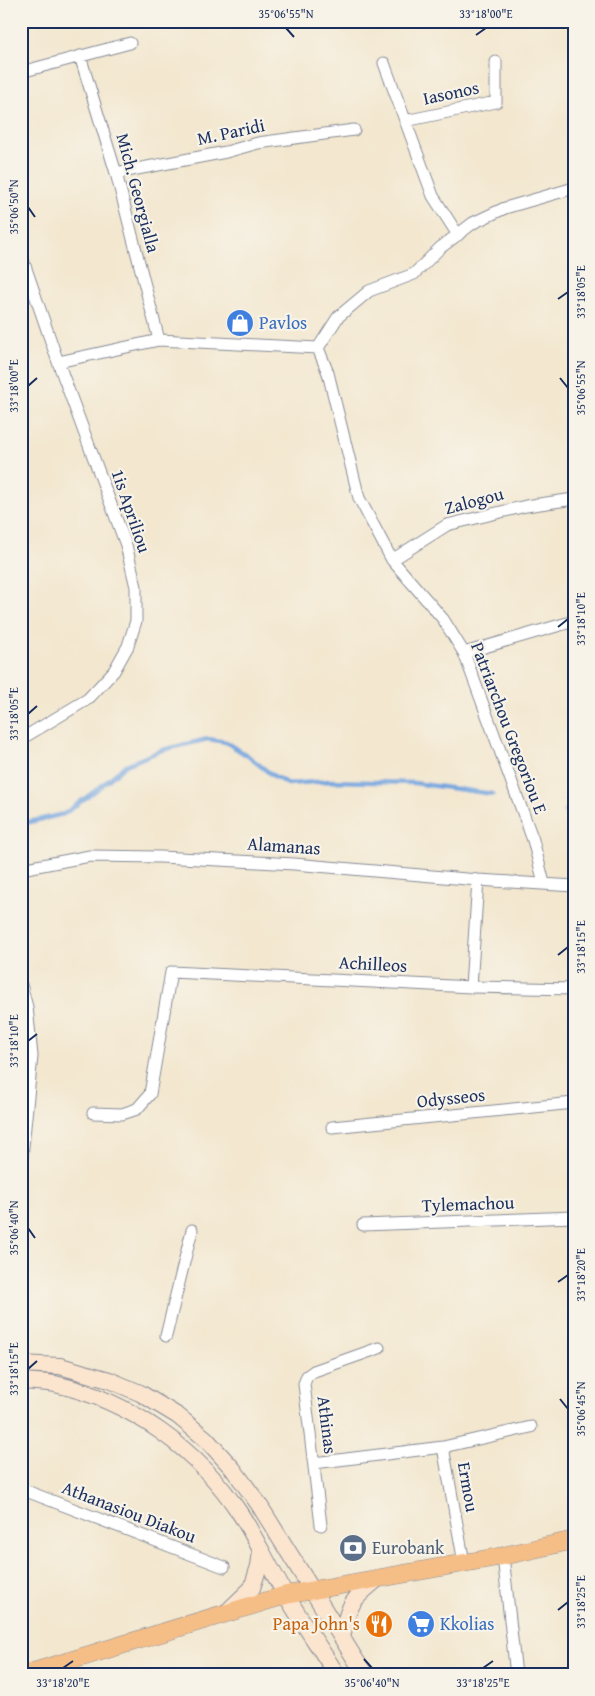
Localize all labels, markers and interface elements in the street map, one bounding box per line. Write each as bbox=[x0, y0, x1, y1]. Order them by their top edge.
text: 35°06'55"N bbox=[258, 5, 314, 22]
text: 33°18'00"E bbox=[459, 5, 513, 22]
street label: Iasonos bbox=[420, 73, 481, 112]
street label: M. Paridi bbox=[195, 111, 267, 152]
street label: Mich. Georgialla bbox=[110, 130, 168, 256]
text: 35°06'50"N bbox=[5, 179, 22, 235]
text: 33°18'05"E bbox=[572, 265, 589, 319]
shop icon: Pavlos bbox=[225, 308, 255, 338]
place label: Pavlos bbox=[259, 309, 307, 336]
text: 33°18'00"E bbox=[5, 359, 22, 413]
text: 35°06'55"N bbox=[572, 360, 589, 416]
street label: 1is Apriliou bbox=[105, 465, 158, 557]
street label: Zalogou bbox=[441, 480, 507, 521]
text: 33°18'10"E bbox=[572, 592, 589, 646]
street label: Patriarchou Gregoriou E bbox=[464, 638, 555, 818]
text: 33°18'05"E bbox=[5, 687, 22, 741]
street label: Alamanas bbox=[246, 829, 322, 862]
text: 33°18'15"E bbox=[572, 920, 589, 974]
street label: Achilleos bbox=[338, 948, 408, 979]
text: 33°18'10"E bbox=[5, 1014, 22, 1068]
street label: Odysseos bbox=[415, 1080, 486, 1115]
street label: Tylemachou bbox=[421, 1188, 515, 1219]
text: 35°06'40"N bbox=[5, 1200, 22, 1256]
text: 33°18'20"E bbox=[572, 1248, 589, 1302]
text: 33°18'15"E bbox=[5, 1342, 22, 1396]
text: 35°06'45"N bbox=[572, 1381, 589, 1437]
street label: Athinas bbox=[311, 1394, 344, 1455]
street label: Ermou bbox=[451, 1460, 486, 1514]
street label: Athanasiou Diakou bbox=[58, 1474, 200, 1550]
bank icon: Eurobank bbox=[338, 1533, 368, 1563]
place label: Eurobank bbox=[372, 1534, 445, 1561]
text: 33°18'25"E bbox=[572, 1575, 589, 1629]
restaurant icon: Papa John's bbox=[364, 1609, 394, 1639]
supermarket icon: Kkolias bbox=[406, 1609, 436, 1639]
place label: Papa John's bbox=[273, 1610, 360, 1637]
place label: Kkolias bbox=[440, 1610, 494, 1637]
text: 33°18'20"E bbox=[36, 1674, 90, 1691]
text: 35°06'40"N bbox=[344, 1674, 400, 1691]
text: 33°18'25"E bbox=[456, 1674, 510, 1691]

